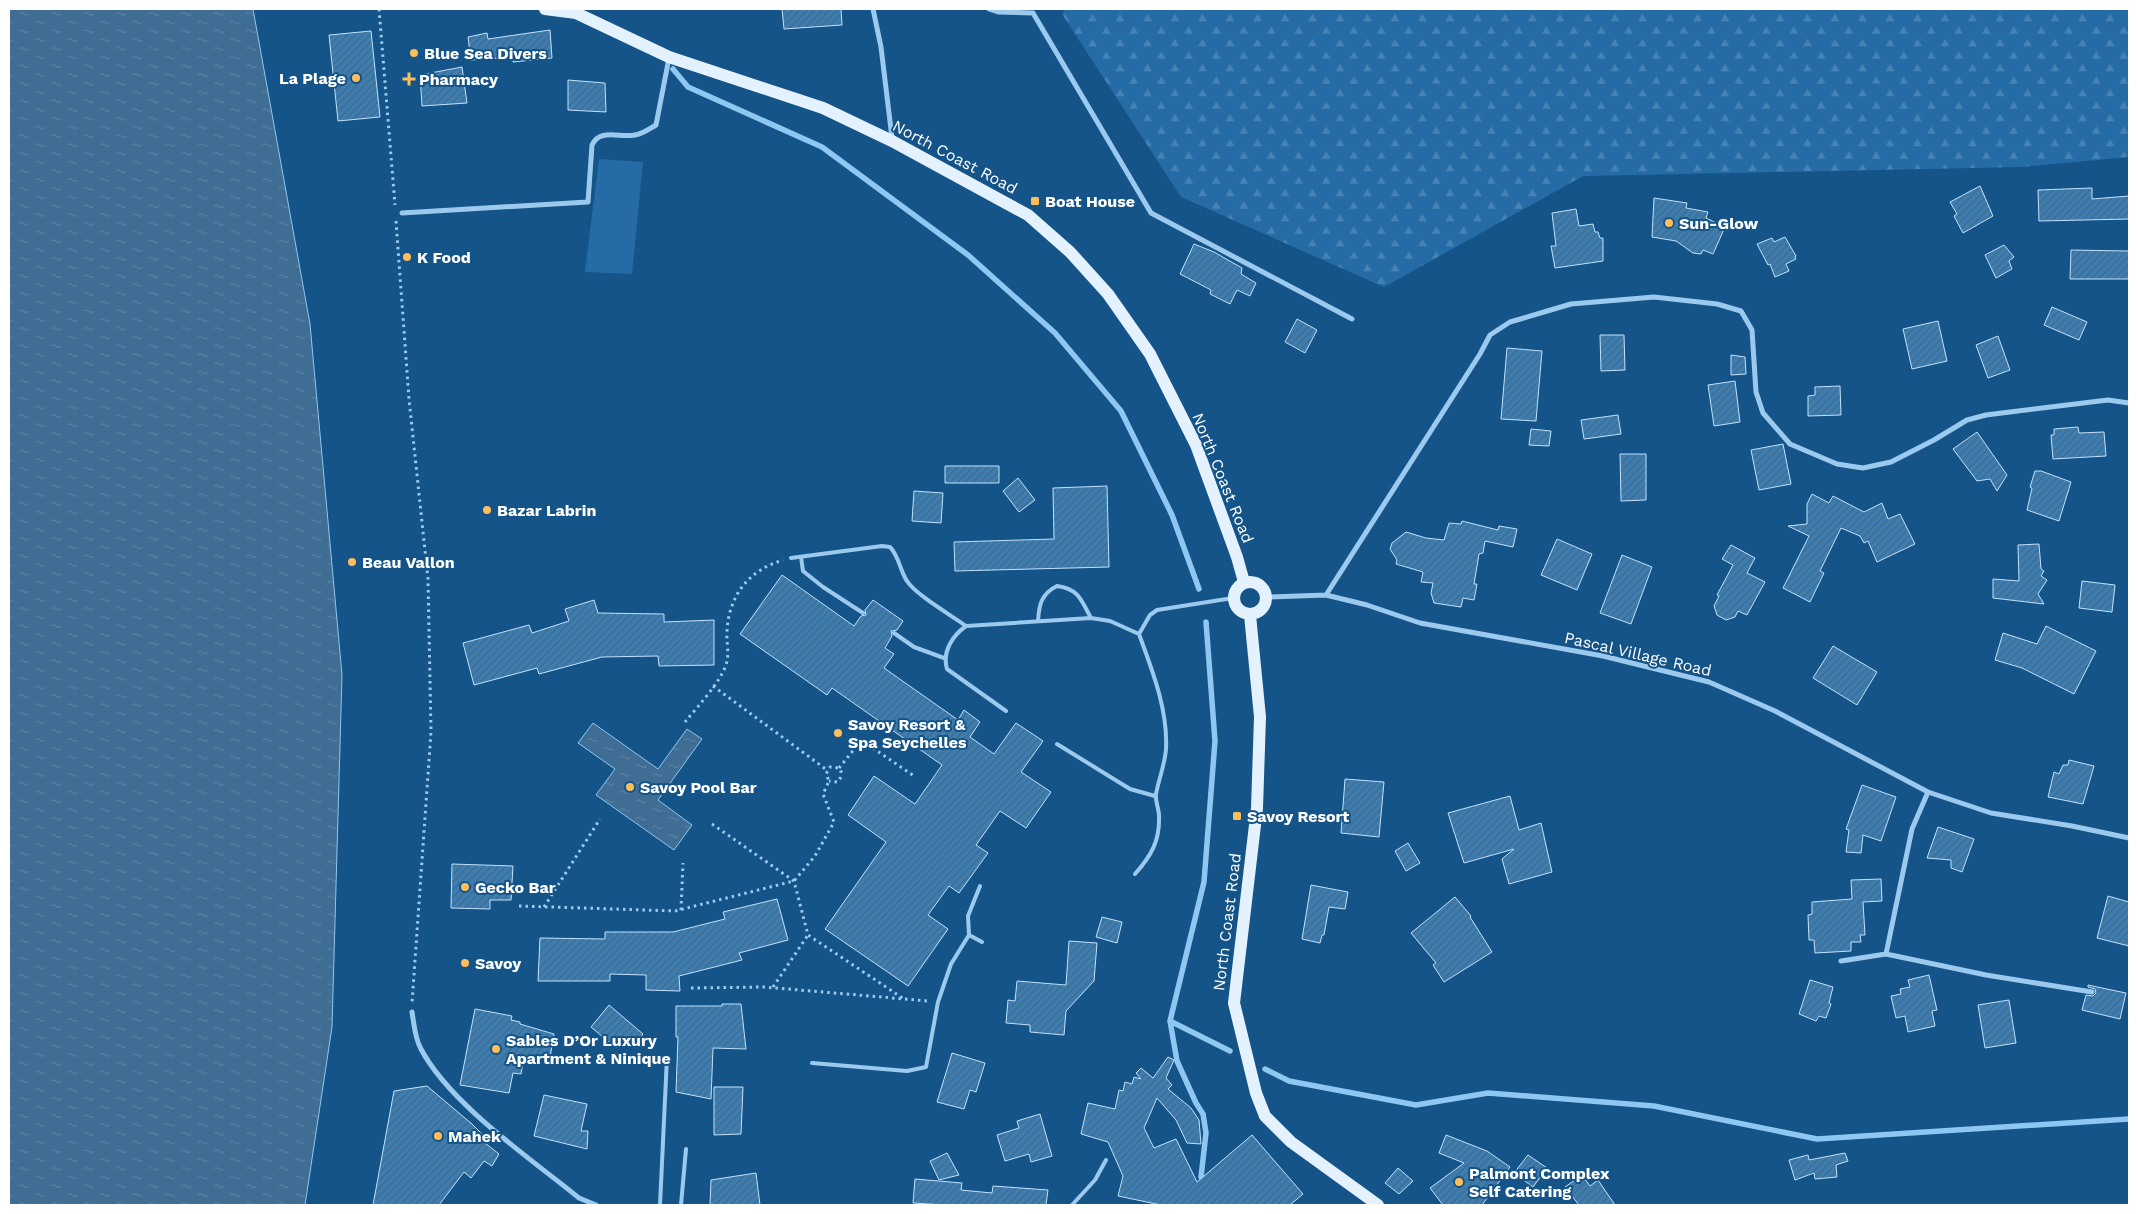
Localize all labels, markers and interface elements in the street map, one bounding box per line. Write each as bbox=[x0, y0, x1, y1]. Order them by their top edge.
place label: Blue Sea Divers bbox=[424, 44, 547, 63]
marker: Blue Sea Divers bbox=[408, 47, 420, 59]
place label: La Plage bbox=[279, 69, 346, 88]
place label: Pharmacy bbox=[419, 70, 499, 89]
marker: La Plage bbox=[350, 72, 362, 84]
marker: Pharmacy bbox=[403, 73, 415, 85]
street label: North Coast Road bbox=[889, 116, 1021, 198]
place label: Boat House bbox=[1045, 192, 1135, 211]
marker: Boat House bbox=[1029, 195, 1041, 207]
place label: Sun-Glow bbox=[1679, 214, 1759, 233]
marker: Sun-Glow bbox=[1663, 217, 1675, 229]
place label: K Food bbox=[417, 248, 471, 267]
marker: K Food bbox=[401, 251, 413, 263]
street label: North Coast Road bbox=[1188, 410, 1258, 546]
place label: Bazar Labrin bbox=[497, 501, 596, 520]
marker: Bazar Labrin bbox=[481, 504, 493, 516]
place label: Beau Vallon bbox=[362, 553, 455, 572]
marker: Beau Vallon bbox=[346, 556, 358, 568]
street label: Pascal Village Road bbox=[1563, 628, 1713, 680]
place label: Savoy Resort & Spa Seychelles bbox=[848, 715, 967, 752]
marker: Savoy Resort & Spa Seychelles bbox=[832, 727, 844, 739]
place label: Savoy Pool Bar bbox=[640, 778, 757, 797]
marker: Savoy Pool Bar bbox=[624, 781, 636, 793]
place label: Savoy Resort bbox=[1247, 807, 1349, 826]
marker: Savoy Resort bbox=[1231, 810, 1243, 822]
street label: North Coast Road bbox=[1209, 852, 1245, 992]
place label: Gecko Bar bbox=[475, 878, 556, 897]
marker: Gecko Bar bbox=[459, 881, 471, 893]
place label: Savoy bbox=[475, 954, 522, 973]
marker: Savoy bbox=[459, 957, 471, 969]
place label: Sables D’Or Luxury Apartment & Ninique bbox=[506, 1031, 671, 1068]
marker: Sables D’Or Luxury Apartment & Ninique bbox=[490, 1043, 502, 1055]
place label: Mahek bbox=[448, 1127, 501, 1146]
marker: Mahek bbox=[432, 1130, 444, 1142]
place label: Palmont Complex Self Catering bbox=[1469, 1164, 1610, 1201]
marker: Palmont Complex Self Catering bbox=[1453, 1176, 1465, 1188]

